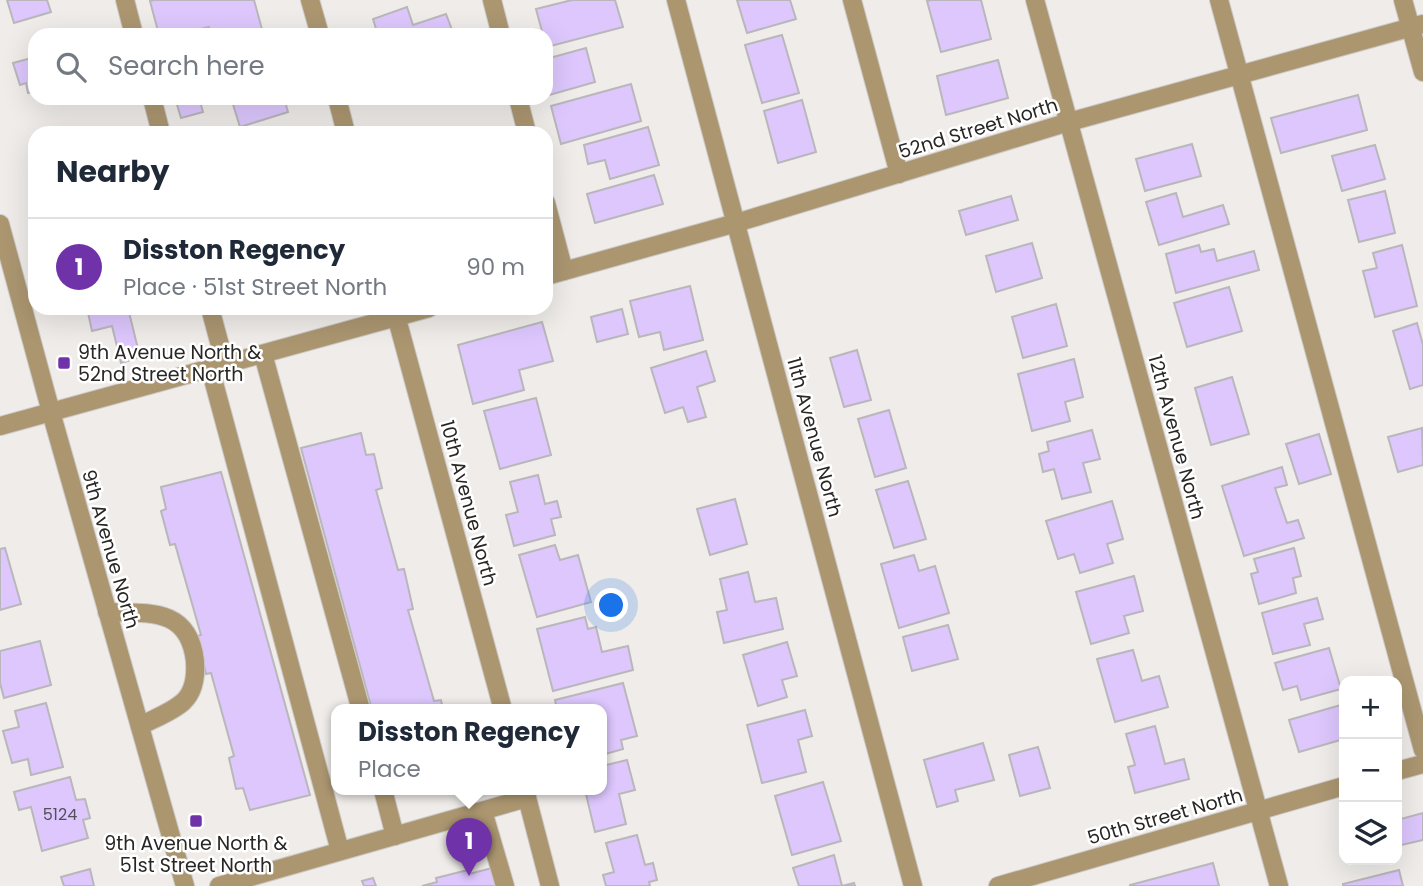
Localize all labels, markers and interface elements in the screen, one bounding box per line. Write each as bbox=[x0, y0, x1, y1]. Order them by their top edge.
search box bbox=[28, 28, 553, 105]
icon: search bbox=[52, 48, 90, 86]
text: Search here bbox=[108, 48, 265, 84]
street label: 52nd Street North bbox=[895, 91, 1061, 166]
text: Nearby bbox=[56, 150, 170, 193]
text: Disston Regency bbox=[123, 232, 345, 268]
text: 1 bbox=[75, 251, 83, 283]
text: 90 m bbox=[466, 251, 525, 283]
text: Place · 51st Street North bbox=[123, 271, 387, 303]
place label: 9th Avenue North & 52nd Street North bbox=[78, 339, 261, 388]
street label: 12th Avenue North bbox=[1142, 352, 1211, 522]
street label: 11th Avenue North bbox=[780, 354, 849, 520]
marker: 9th Avenue North & 52nd Street North bbox=[56, 355, 72, 371]
street label: 10th Avenue North bbox=[433, 417, 504, 589]
street label: 9th Avenue North bbox=[75, 466, 146, 632]
your location bbox=[594, 588, 628, 622]
map controls bbox=[1339, 676, 1402, 865]
button: + bbox=[1339, 676, 1402, 739]
popup bbox=[331, 704, 607, 795]
text: Disston Regency bbox=[358, 714, 580, 750]
button: − bbox=[1339, 739, 1402, 802]
text: Place bbox=[358, 753, 421, 785]
street label: 50th Street North bbox=[1084, 781, 1246, 852]
button: layers bbox=[1339, 802, 1402, 865]
house number: 5124 bbox=[43, 803, 77, 826]
marker: 9th Avenue North & 51st Street North bbox=[188, 813, 204, 829]
pin: 1 bbox=[446, 818, 492, 876]
place label: 9th Avenue North & 51st Street North bbox=[104, 830, 288, 879]

